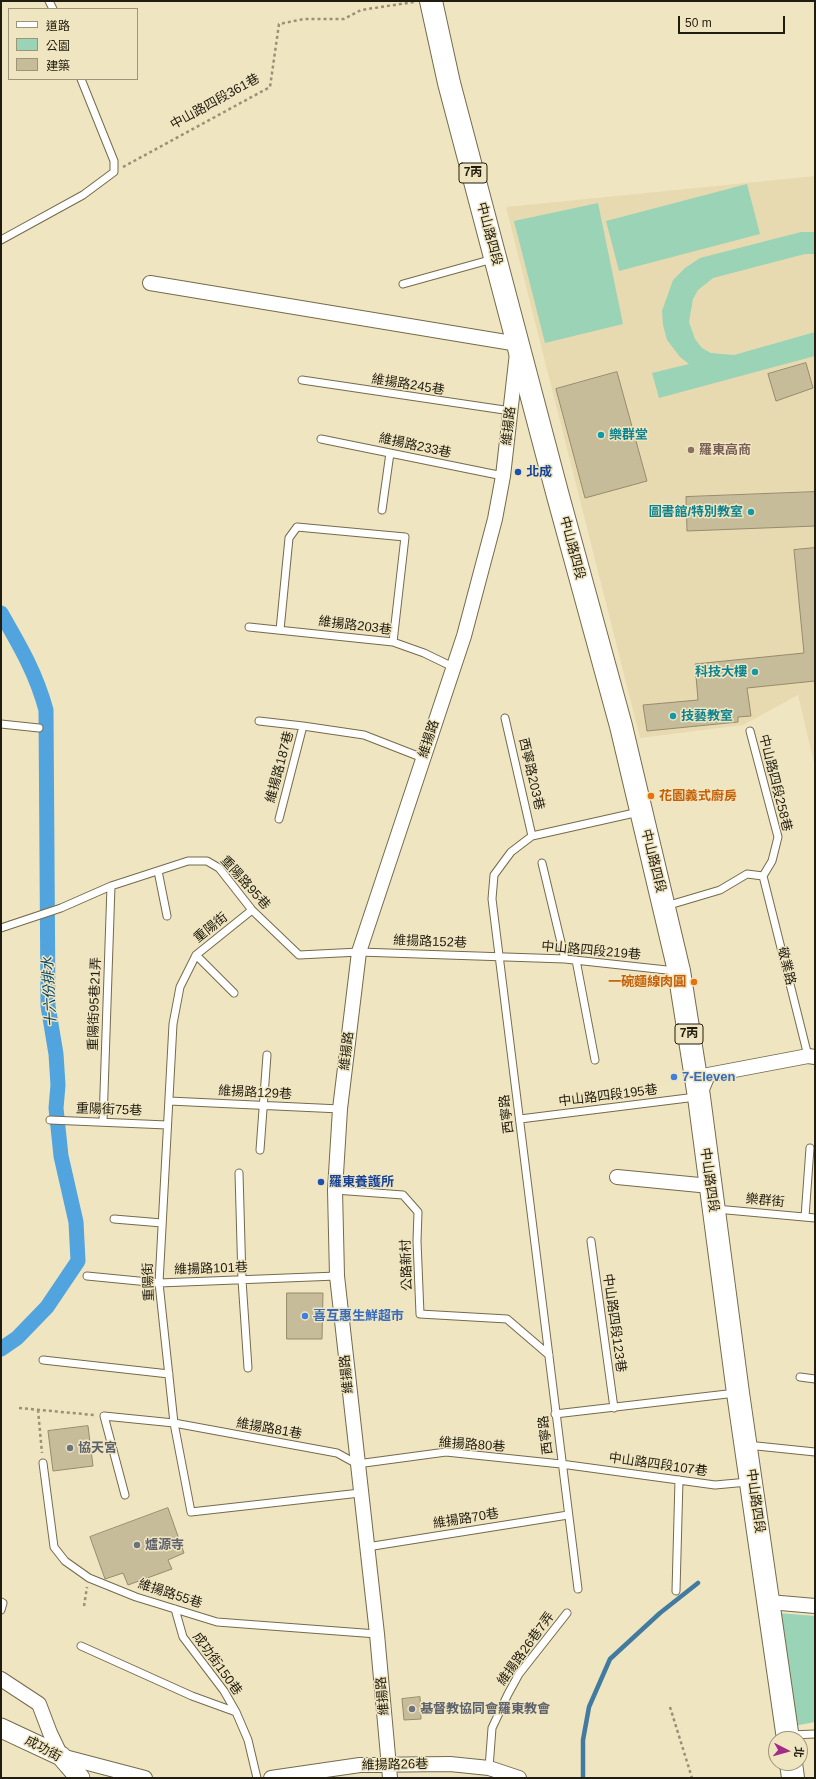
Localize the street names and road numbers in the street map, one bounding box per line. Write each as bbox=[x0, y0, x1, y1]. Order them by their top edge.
street label: 中山路四段361巷 bbox=[168, 71, 262, 133]
road number: 7丙 bbox=[459, 163, 487, 183]
street label: 中山路四段 bbox=[473, 201, 505, 267]
street label: 維揚路245巷 bbox=[370, 372, 446, 398]
street label: 維揚路 bbox=[499, 406, 519, 446]
street label: 維揚路233巷 bbox=[377, 431, 453, 461]
street label: 中山路四段 bbox=[556, 515, 588, 581]
street label: 維揚路203巷 bbox=[317, 614, 393, 638]
street label: 維揚路 bbox=[416, 718, 442, 760]
street label: 維揚路187巷 bbox=[263, 729, 297, 805]
street label: 中山路四段258巷 bbox=[755, 733, 795, 833]
street label: 西寧路203巷 bbox=[515, 736, 547, 812]
street label: 中山路四段 bbox=[638, 828, 668, 894]
street label: 重陽路95巷 bbox=[217, 853, 273, 913]
street label: 重陽街 bbox=[191, 910, 231, 946]
street label: 維揚路152巷 bbox=[393, 933, 467, 951]
street label: 中山路四段219巷 bbox=[541, 939, 641, 963]
street label: 敬業路 bbox=[774, 945, 798, 987]
street label: 重陽街95巷21弄 bbox=[86, 957, 104, 1051]
road number: 7丙 bbox=[675, 1024, 703, 1044]
street label: 維揚路 bbox=[337, 1031, 357, 1071]
street label: 中山路四段195巷 bbox=[558, 1082, 658, 1110]
street label: 維揚路129巷 bbox=[218, 1083, 292, 1103]
street label: 西寧路 bbox=[497, 1094, 517, 1134]
street label: 重陽街75巷 bbox=[76, 1101, 142, 1119]
street label: 中山路四段 bbox=[697, 1147, 721, 1213]
street label: 樂群街 bbox=[745, 1192, 785, 1210]
street label: 公路新村 bbox=[398, 1239, 416, 1291]
street label: 維揚路101巷 bbox=[174, 1260, 248, 1278]
street label: 重陽街 bbox=[141, 1262, 157, 1302]
street label: 中山路四段123巷 bbox=[599, 1273, 629, 1373]
street label: 維揚路 bbox=[337, 1354, 357, 1394]
street label: 西寧路 bbox=[536, 1415, 556, 1455]
street label: 維揚路81巷 bbox=[235, 1416, 303, 1442]
street label: 維揚路80巷 bbox=[438, 1435, 506, 1455]
street label: 中山路四段107巷 bbox=[608, 1450, 708, 1480]
street label: 中山路四段 bbox=[743, 1468, 767, 1534]
street label: 維揚路70巷 bbox=[432, 1506, 500, 1532]
street label: 維揚路55巷 bbox=[136, 1576, 204, 1612]
street label: 維揚路26巷7弄 bbox=[494, 1609, 558, 1689]
street label: 成功街150巷 bbox=[189, 1630, 245, 1698]
street label: 維揚路 bbox=[374, 1676, 392, 1716]
street label: 成功街 bbox=[22, 1733, 64, 1765]
street label: 維揚路26巷 bbox=[362, 1757, 428, 1773]

